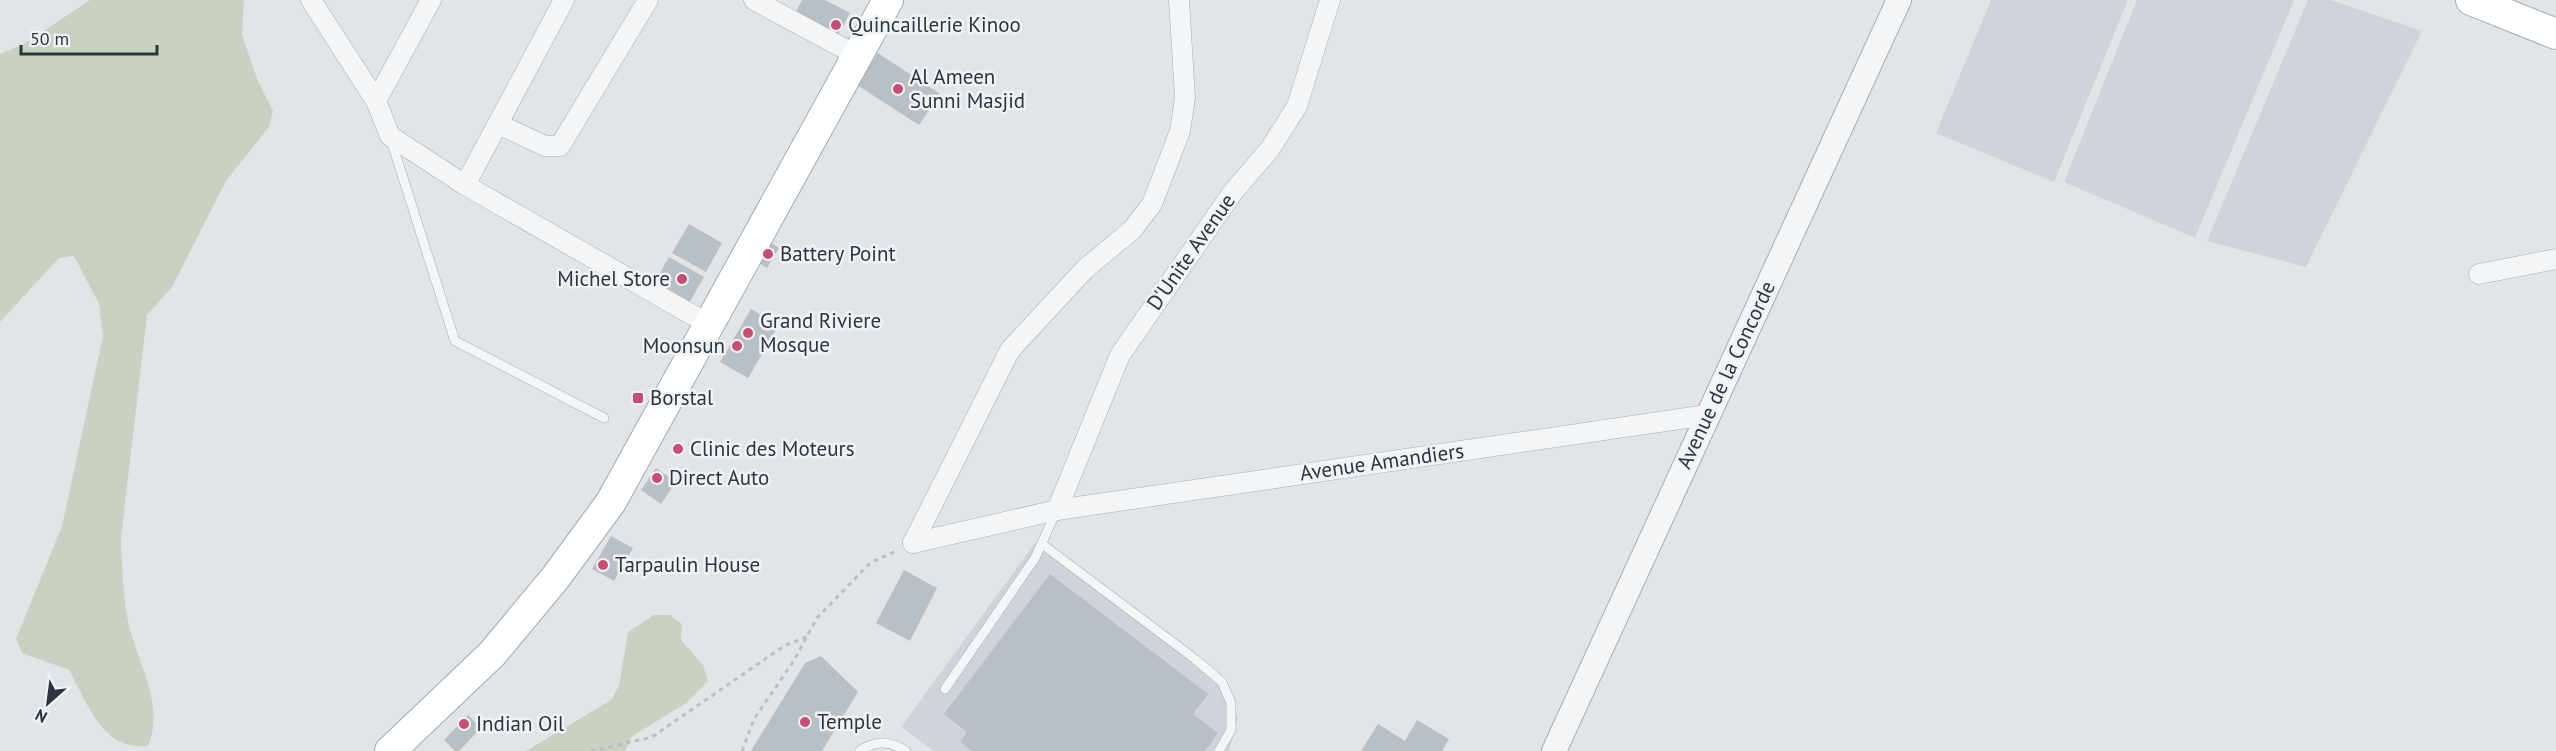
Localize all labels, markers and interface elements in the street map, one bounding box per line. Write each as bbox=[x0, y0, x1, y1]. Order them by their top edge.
place label: Quincaillerie Kinoo bbox=[848, 11, 1021, 38]
scale bar bbox=[21, 18, 158, 56]
marker: Quincaillerie Kinoo bbox=[829, 18, 843, 32]
text: 50 m bbox=[30, 27, 69, 50]
place label: Al Ameen Sunni Masjid bbox=[910, 63, 1025, 114]
marker: Al Ameen Sunni Masjid bbox=[891, 82, 905, 96]
street label: D'Unite Avenue bbox=[1140, 188, 1241, 315]
place label: Battery Point bbox=[780, 240, 896, 267]
marker: Battery Point bbox=[761, 247, 775, 261]
place label: Michel Store bbox=[557, 265, 670, 292]
marker: Michel Store bbox=[675, 272, 689, 286]
street label: Avenue de la Concorde bbox=[1670, 277, 1781, 473]
place label: Grand Riviere Mosque bbox=[760, 307, 881, 358]
marker: Grand Riviere Mosque bbox=[741, 326, 755, 340]
place label: Moonsun bbox=[643, 332, 725, 359]
marker: Moonsun bbox=[730, 339, 744, 353]
place label: Borstal bbox=[650, 384, 713, 411]
marker: Borstal bbox=[631, 391, 645, 405]
place label: Clinic des Moteurs bbox=[690, 435, 855, 462]
street label: Avenue Amandiers bbox=[1298, 437, 1466, 486]
marker: Clinic des Moteurs bbox=[671, 442, 685, 456]
place label: Direct Auto bbox=[669, 464, 769, 491]
marker: Direct Auto bbox=[650, 471, 664, 485]
place label: Tarpaulin House bbox=[615, 551, 760, 578]
marker: Tarpaulin House bbox=[596, 558, 610, 572]
north arrow bbox=[18, 673, 78, 733]
text: N bbox=[32, 705, 50, 728]
place label: Temple bbox=[817, 708, 882, 735]
place label: Indian Oil bbox=[476, 710, 564, 737]
marker: Temple bbox=[798, 715, 812, 729]
marker: Indian Oil bbox=[457, 717, 471, 731]

